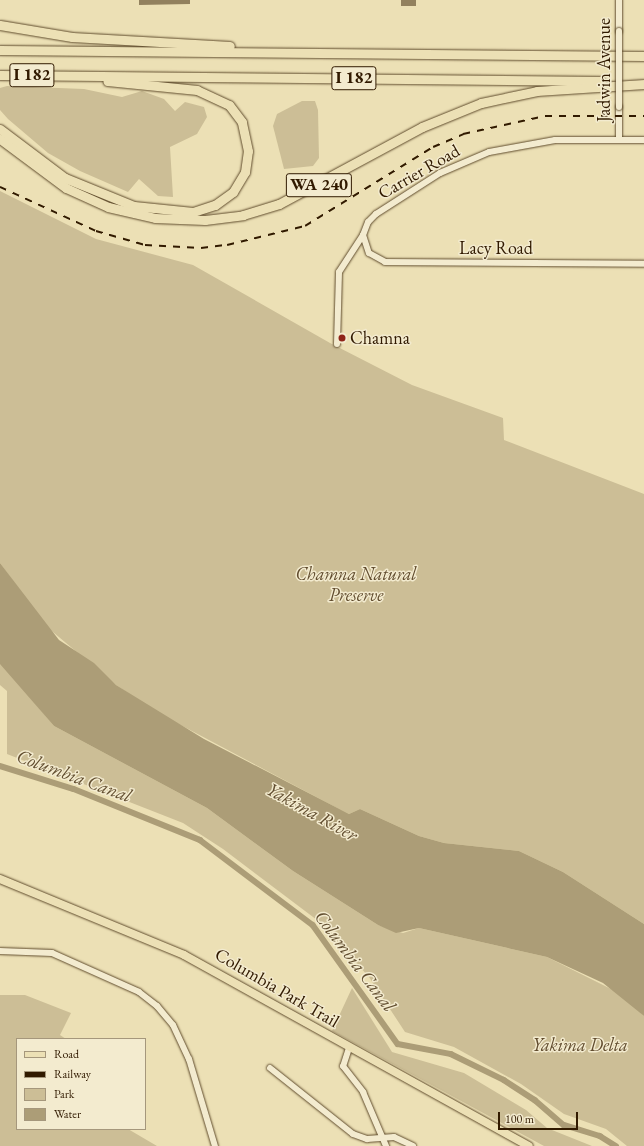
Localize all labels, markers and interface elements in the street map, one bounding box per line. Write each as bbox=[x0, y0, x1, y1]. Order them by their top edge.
street label: Jadwin Avenue bbox=[593, 18, 615, 122]
road number: I 182 bbox=[9, 60, 55, 90]
road number: I 182 bbox=[331, 63, 377, 93]
street label: Carrier Road bbox=[374, 140, 464, 204]
road number: WA 240 bbox=[285, 170, 353, 200]
street label: Lacy Road bbox=[459, 237, 533, 259]
place label: Chamna bbox=[350, 327, 410, 349]
marker: Chamna bbox=[337, 333, 347, 343]
park label: Chamna Natural Preserve bbox=[296, 564, 416, 606]
water label: Columbia Canal bbox=[13, 745, 135, 807]
water label: Yakima River bbox=[262, 778, 362, 846]
water label: Columbia Canal bbox=[310, 906, 400, 1016]
street label: Columbia Park Trail bbox=[211, 944, 343, 1032]
park label: Yakima Delta bbox=[532, 1034, 628, 1056]
legend bbox=[16, 1038, 146, 1130]
text: Road bbox=[54, 1046, 79, 1062]
text: Railway bbox=[54, 1066, 91, 1082]
text: Park bbox=[54, 1086, 74, 1102]
scale bar bbox=[500, 1104, 580, 1130]
text: Water bbox=[54, 1106, 81, 1122]
text: 100 m bbox=[505, 1111, 534, 1127]

